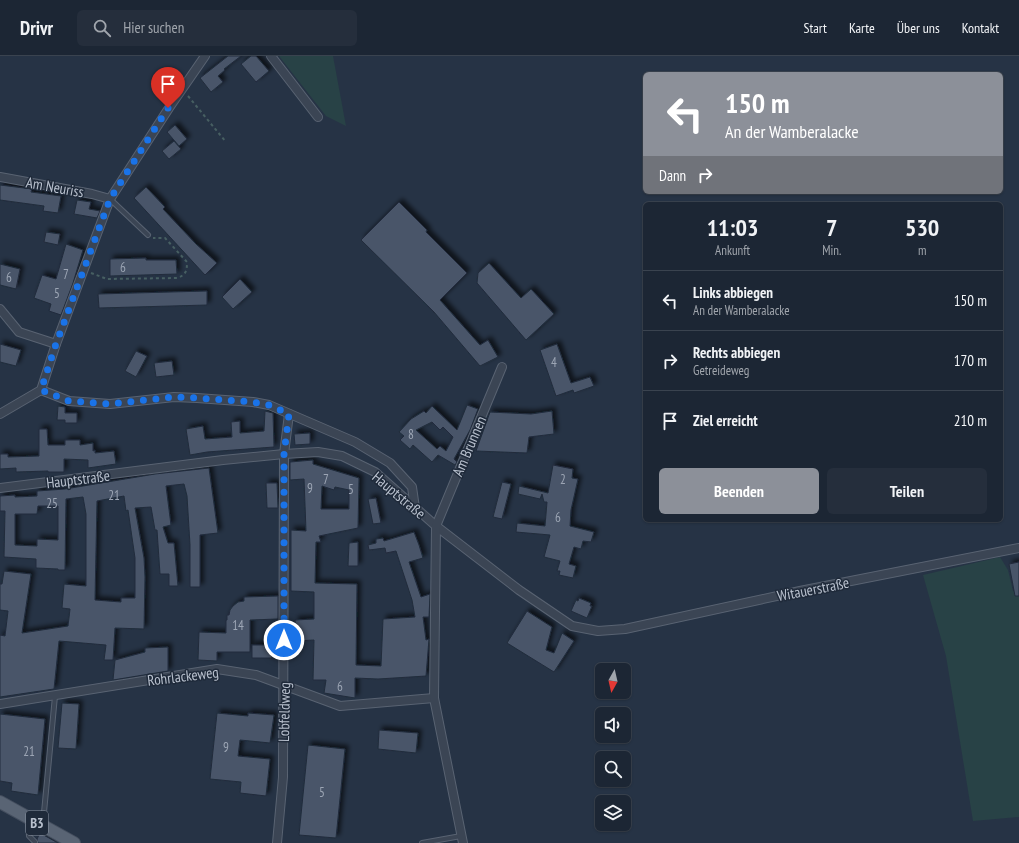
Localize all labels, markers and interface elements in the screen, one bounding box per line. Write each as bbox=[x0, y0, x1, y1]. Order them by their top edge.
search box bbox=[77, 10, 357, 46]
text: Drivr bbox=[20, 16, 53, 40]
icon: search bbox=[91, 17, 113, 39]
text: Hier suchen bbox=[123, 18, 184, 37]
text: Start bbox=[803, 19, 827, 37]
text: Karte bbox=[849, 19, 875, 37]
text: Über uns bbox=[897, 19, 940, 37]
text: Kontakt bbox=[962, 19, 999, 37]
pin bbox=[151, 67, 185, 108]
icon: arrive bbox=[157, 73, 179, 95]
text: 150 m bbox=[725, 84, 789, 121]
icon: left bbox=[659, 88, 711, 140]
text: An der Wamberalacke bbox=[725, 120, 859, 143]
icon: right bbox=[694, 164, 716, 186]
text: Dann bbox=[659, 166, 686, 185]
street label: Am Neuriss bbox=[25, 173, 85, 201]
text: 11:03 bbox=[707, 212, 759, 243]
text: 7 bbox=[826, 212, 837, 243]
text: 530 bbox=[905, 212, 939, 243]
text: Ankunft bbox=[715, 242, 750, 259]
text: Min. bbox=[822, 242, 841, 259]
text: m bbox=[918, 242, 926, 259]
house number: 6 bbox=[120, 259, 126, 276]
house number: 7 bbox=[63, 266, 69, 283]
house number: 6 bbox=[6, 269, 12, 286]
text: Links abbiegen bbox=[693, 283, 773, 302]
house number: 5 bbox=[54, 285, 60, 302]
icon: left bbox=[659, 290, 681, 312]
text: 150 m bbox=[954, 291, 987, 310]
text: An der Wamberalacke bbox=[693, 302, 790, 319]
text: Rechts abbiegen bbox=[693, 343, 780, 362]
icon: right bbox=[659, 350, 681, 372]
text: 170 m bbox=[954, 351, 987, 370]
house number: 4 bbox=[551, 354, 557, 371]
text: Getreideweg bbox=[693, 362, 749, 379]
icon: arrive bbox=[659, 410, 681, 432]
text: Ziel erreicht bbox=[693, 411, 758, 430]
text: 210 m bbox=[954, 411, 987, 430]
street label: Am Brunnen bbox=[448, 413, 490, 479]
house number: 8 bbox=[408, 426, 414, 443]
street label: Hauptstraße bbox=[45, 466, 111, 492]
street label: Hauptstraße bbox=[368, 467, 430, 523]
button: Beenden bbox=[659, 468, 819, 514]
button: Teilen bbox=[827, 468, 987, 514]
house number: 7 bbox=[323, 471, 329, 488]
house number: 2 bbox=[560, 471, 566, 488]
house number: 9 bbox=[307, 480, 313, 497]
house number: 5 bbox=[348, 481, 354, 498]
house number: 21 bbox=[108, 487, 120, 504]
house number: 25 bbox=[46, 495, 58, 512]
house number: 6 bbox=[555, 509, 561, 526]
street label: Witauerstraße bbox=[775, 573, 851, 605]
house number: 14 bbox=[232, 617, 244, 634]
position arrow bbox=[263, 619, 305, 661]
street label: Rohrlackeweg bbox=[146, 662, 220, 690]
north arrow bbox=[595, 663, 631, 699]
map controls bbox=[595, 663, 631, 831]
house number: 6 bbox=[337, 678, 343, 695]
street label: Lobfeldweg bbox=[274, 682, 294, 742]
button: sound bbox=[595, 707, 631, 743]
house number: 9 bbox=[223, 739, 229, 756]
house number: 21 bbox=[23, 743, 35, 760]
button: search bbox=[595, 751, 631, 787]
house number: 5 bbox=[319, 784, 325, 801]
button: layers bbox=[595, 795, 631, 831]
road number: B3 bbox=[26, 811, 48, 835]

